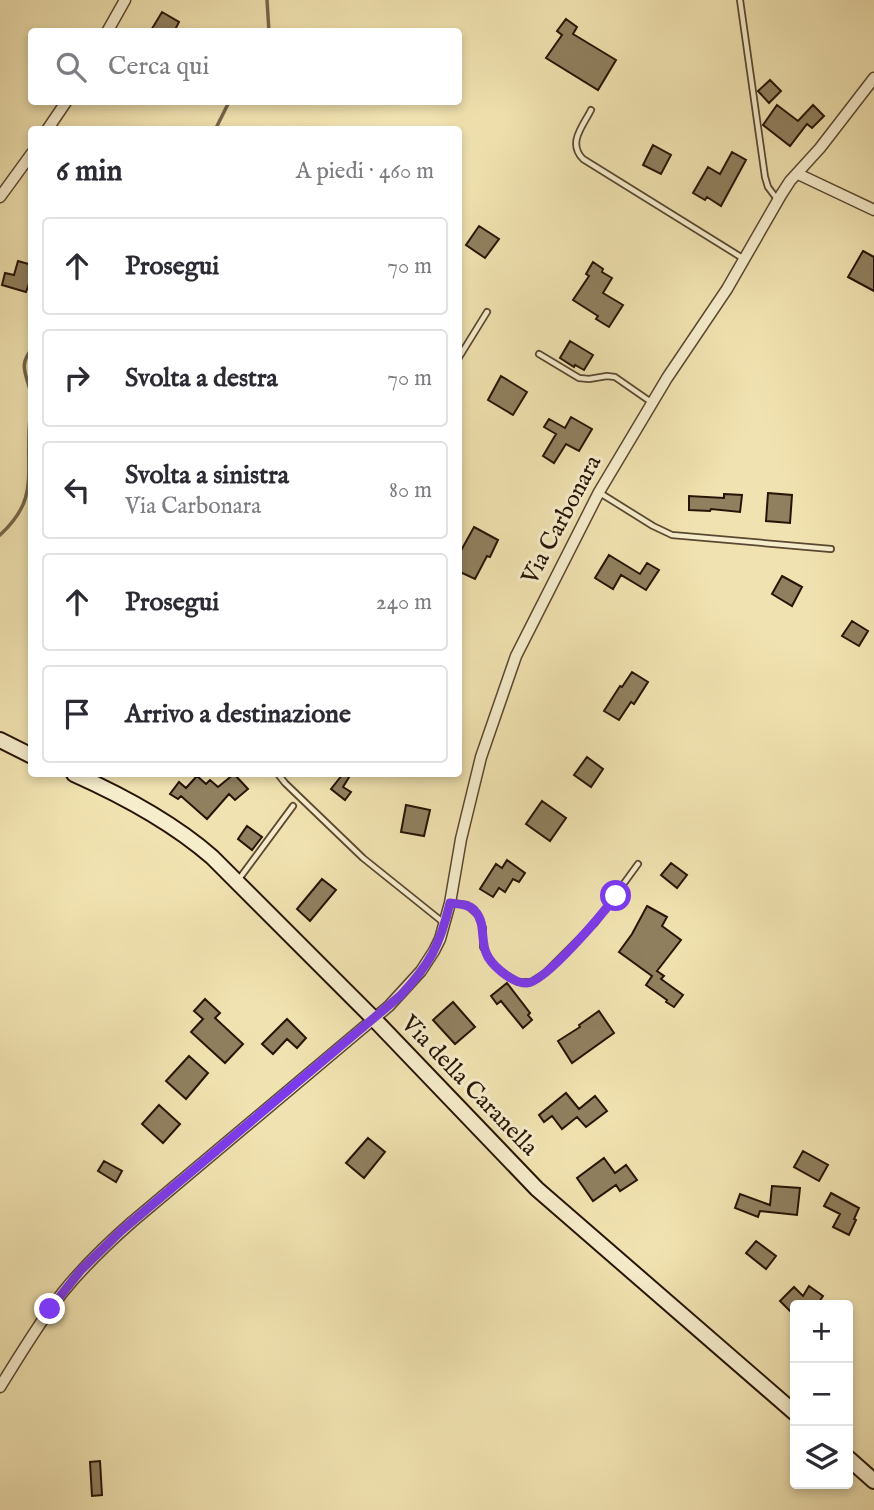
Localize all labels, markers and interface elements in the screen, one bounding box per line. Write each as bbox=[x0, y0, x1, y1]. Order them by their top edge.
search box bbox=[28, 28, 462, 105]
icon: search bbox=[52, 48, 90, 86]
text: Cerca qui bbox=[108, 50, 209, 83]
text: 6 min bbox=[56, 153, 122, 191]
text: A piedi · 460 m bbox=[296, 157, 434, 186]
icon: ahead bbox=[58, 247, 96, 285]
text: Prosegui bbox=[125, 250, 219, 283]
text: 70 m bbox=[387, 252, 432, 281]
icon: right bbox=[58, 359, 96, 397]
text: Svolta a destra bbox=[125, 362, 278, 395]
text: 70 m bbox=[387, 364, 432, 393]
street label: Via Carbonara bbox=[514, 449, 609, 591]
text: Svolta a sinistra bbox=[125, 459, 289, 492]
icon: left bbox=[58, 471, 96, 509]
text: 80 m bbox=[389, 476, 432, 505]
text: Via Carbonara bbox=[125, 492, 261, 521]
icon: ahead bbox=[58, 583, 96, 621]
text: Prosegui bbox=[125, 586, 219, 619]
text: 240 m bbox=[376, 588, 432, 617]
icon: arrive bbox=[58, 695, 96, 733]
text: Arrivo a destinazione bbox=[125, 698, 351, 731]
route start bbox=[600, 880, 631, 911]
street label: Via della Caranella bbox=[393, 1008, 545, 1164]
route end bbox=[34, 1293, 65, 1324]
map controls bbox=[790, 1300, 853, 1489]
button: + bbox=[790, 1300, 853, 1363]
button: − bbox=[790, 1363, 853, 1426]
button: layers bbox=[790, 1426, 853, 1489]

